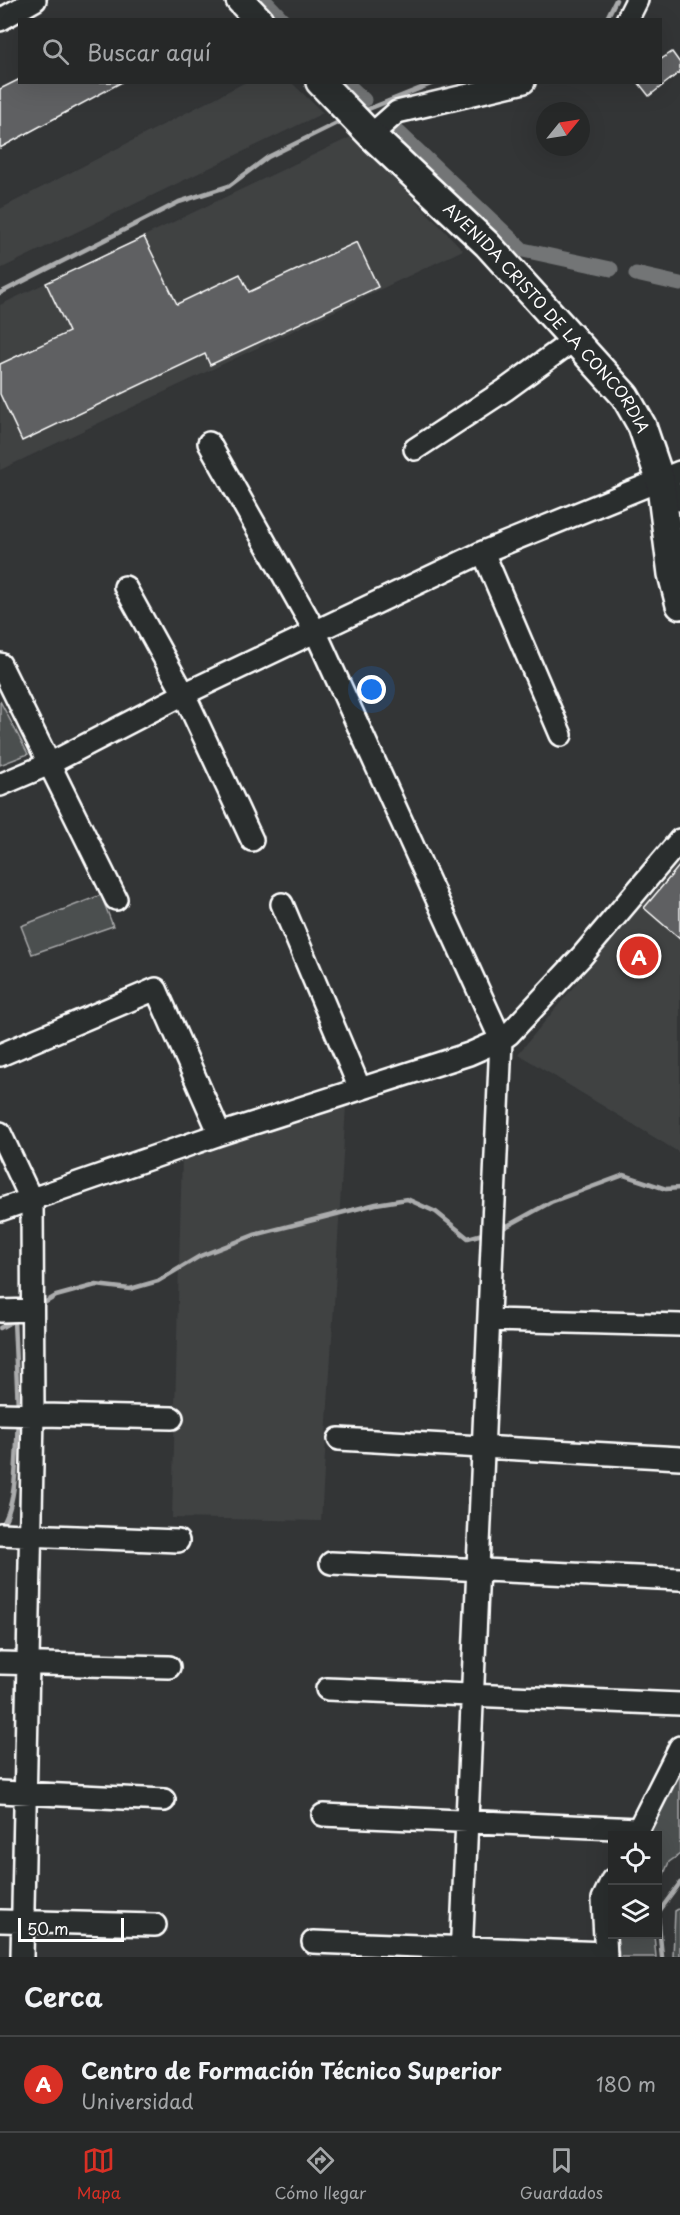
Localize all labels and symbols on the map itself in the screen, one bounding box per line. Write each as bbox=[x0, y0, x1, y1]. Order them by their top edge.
north arrow bbox=[536, 102, 590, 156]
street label: AVENIDA CRISTO DE LA CONCORDIA bbox=[439, 196, 656, 436]
your location bbox=[357, 675, 386, 704]
pin: A bbox=[620, 934, 658, 978]
scale bar bbox=[18, 1915, 124, 1942]

